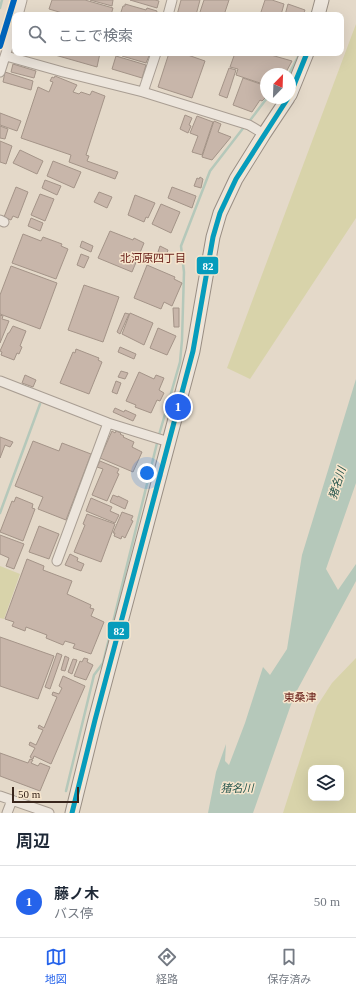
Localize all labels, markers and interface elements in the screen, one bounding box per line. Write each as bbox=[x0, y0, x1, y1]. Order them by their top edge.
search box bbox=[12, 12, 344, 56]
icon: search bbox=[26, 23, 48, 45]
text: ここで検索 bbox=[58, 28, 133, 44]
north arrow bbox=[260, 68, 296, 104]
district label: 北河原四丁目 bbox=[120, 252, 186, 264]
line badge: 82 bbox=[196, 256, 219, 275]
text: 82 bbox=[203, 260, 214, 272]
pin: 1 bbox=[165, 392, 191, 422]
your location bbox=[137, 463, 157, 483]
water label: 猪名川 bbox=[326, 465, 348, 501]
line badge: 82 bbox=[107, 621, 130, 640]
text: 82 bbox=[114, 625, 125, 637]
district label: 東桑津 bbox=[284, 691, 317, 703]
map controls bbox=[308, 765, 344, 801]
button: layers bbox=[308, 765, 344, 801]
water label: 猪名川 bbox=[221, 782, 254, 794]
scale bar bbox=[12, 785, 79, 804]
text: 50 m bbox=[18, 788, 40, 800]
text: 周辺 bbox=[16, 832, 50, 851]
text: 藤ノ木 bbox=[54, 886, 99, 902]
text: 1 bbox=[26, 894, 32, 909]
text: 50 m bbox=[314, 894, 340, 909]
text: バス停 bbox=[54, 906, 93, 921]
tab: 地図 bbox=[45, 946, 67, 986]
tab: 経路 bbox=[156, 946, 178, 986]
tab: 保存済み bbox=[267, 946, 311, 986]

